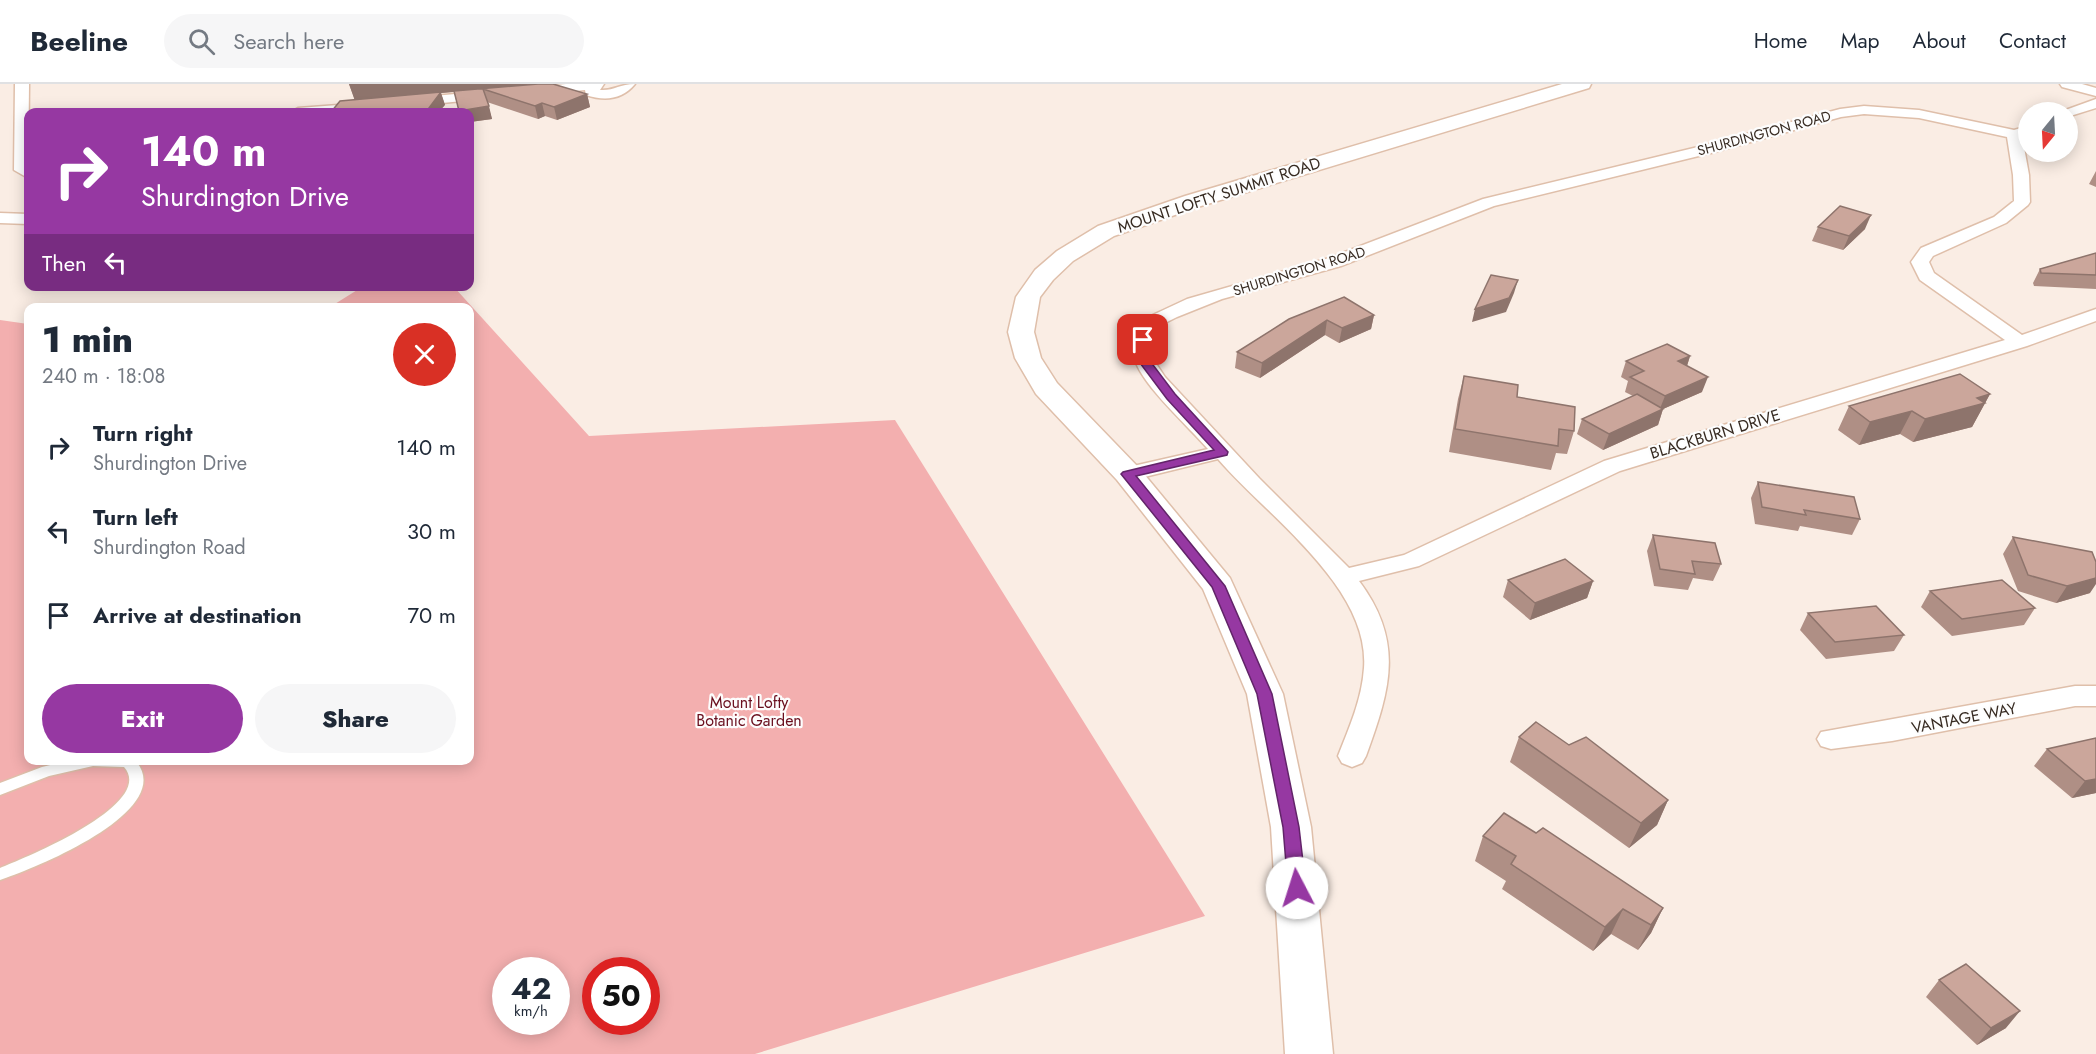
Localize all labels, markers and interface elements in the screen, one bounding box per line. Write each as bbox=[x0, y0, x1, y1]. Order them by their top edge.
search box bbox=[164, 14, 584, 68]
text: Beeline bbox=[30, 21, 128, 62]
icon: search bbox=[185, 25, 218, 58]
text: Search here bbox=[233, 25, 344, 57]
text: Home bbox=[1754, 26, 1807, 56]
text: Map bbox=[1840, 26, 1880, 56]
text: About bbox=[1913, 26, 1966, 56]
text: Contact bbox=[1999, 26, 2066, 56]
north arrow bbox=[2018, 102, 2078, 162]
map controls bbox=[2018, 102, 2078, 162]
street label: SHURDINGTON ROAD bbox=[1695, 106, 1833, 160]
text: 140 m bbox=[141, 121, 267, 182]
icon: right bbox=[42, 132, 120, 210]
street label: MOUNT LOFTY SUMMIT ROAD bbox=[1115, 151, 1324, 239]
text: Shurdington Drive bbox=[141, 177, 349, 216]
street label: SHURDINGTON ROAD bbox=[1230, 241, 1368, 301]
icon: left bbox=[99, 246, 132, 279]
text: Then bbox=[42, 247, 87, 279]
text: 1 min bbox=[42, 313, 133, 365]
pin bbox=[1117, 314, 1168, 365]
button: close bbox=[393, 323, 456, 386]
icon: arrive bbox=[1126, 323, 1159, 356]
text: 240 m · 18:08 bbox=[42, 362, 165, 391]
street label: BLACKBURN DRIVE bbox=[1647, 403, 1783, 465]
text: Turn right bbox=[93, 417, 193, 449]
icon: right bbox=[42, 431, 75, 464]
text: 140 m bbox=[396, 431, 456, 463]
text: Shurdington Drive bbox=[93, 449, 247, 478]
text: Turn left bbox=[93, 501, 178, 533]
icon: left bbox=[42, 515, 75, 548]
text: 30 m bbox=[407, 515, 456, 547]
text: Shurdington Road bbox=[93, 533, 246, 562]
icon: arrive bbox=[42, 599, 75, 632]
text: Arrive at destination bbox=[93, 599, 302, 631]
text: 70 m bbox=[407, 599, 456, 631]
button: Exit bbox=[42, 684, 243, 753]
button: Share bbox=[255, 684, 456, 753]
park label: Mount Lofty Botanic Garden bbox=[696, 691, 802, 732]
street label: VANTAGE WAY bbox=[1910, 697, 2018, 739]
position arrow bbox=[1265, 856, 1329, 920]
speed limit sign: 50 bbox=[582, 957, 660, 1035]
text: 42 bbox=[511, 967, 551, 1010]
text: km/h bbox=[514, 1000, 548, 1022]

